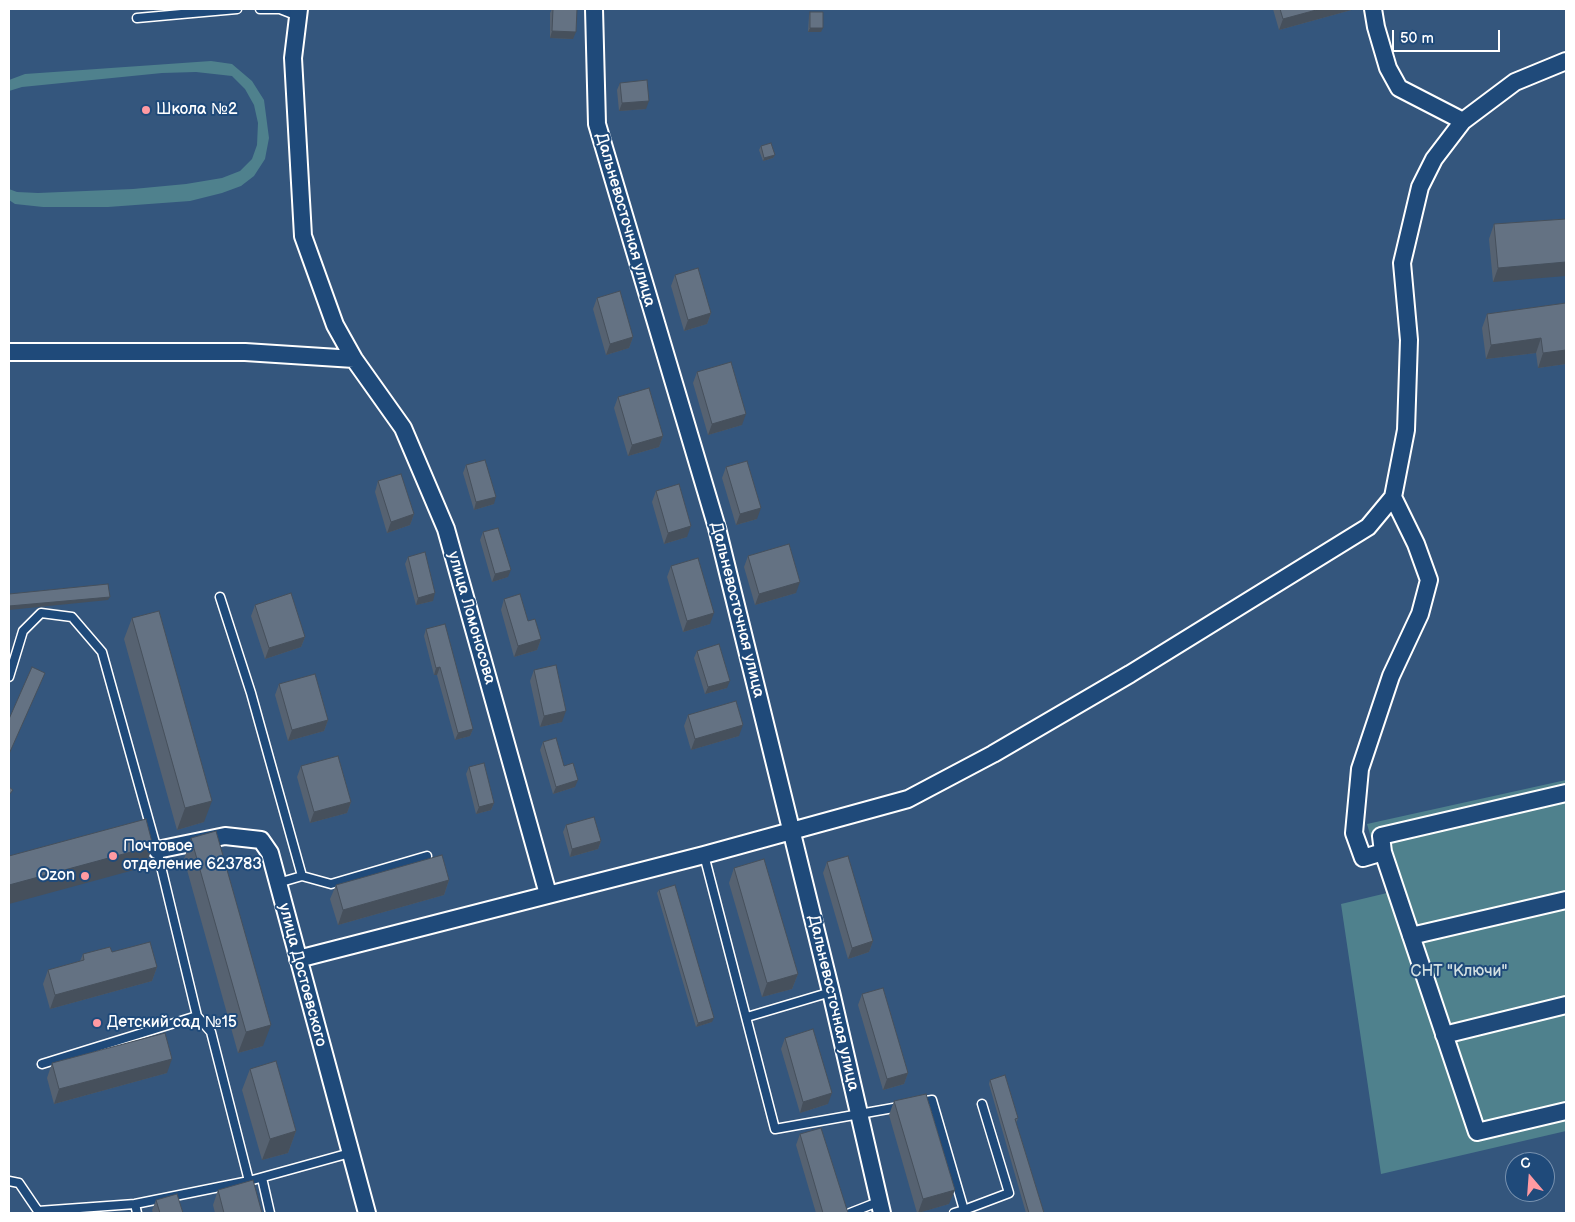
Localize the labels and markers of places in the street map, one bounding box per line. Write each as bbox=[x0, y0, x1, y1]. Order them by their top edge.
place label: Школа №2 bbox=[156, 100, 237, 120]
marker: Школа №2 bbox=[140, 104, 152, 116]
place label: Почтовое отделение 623783 bbox=[123, 837, 262, 875]
marker: Почтовое отделение 623783 bbox=[107, 850, 119, 862]
place label: Ozon bbox=[37, 866, 75, 886]
marker: Ozon bbox=[79, 870, 91, 882]
place label: Детский сад №15 bbox=[107, 1013, 237, 1033]
marker: Детский сад №15 bbox=[91, 1017, 103, 1029]

